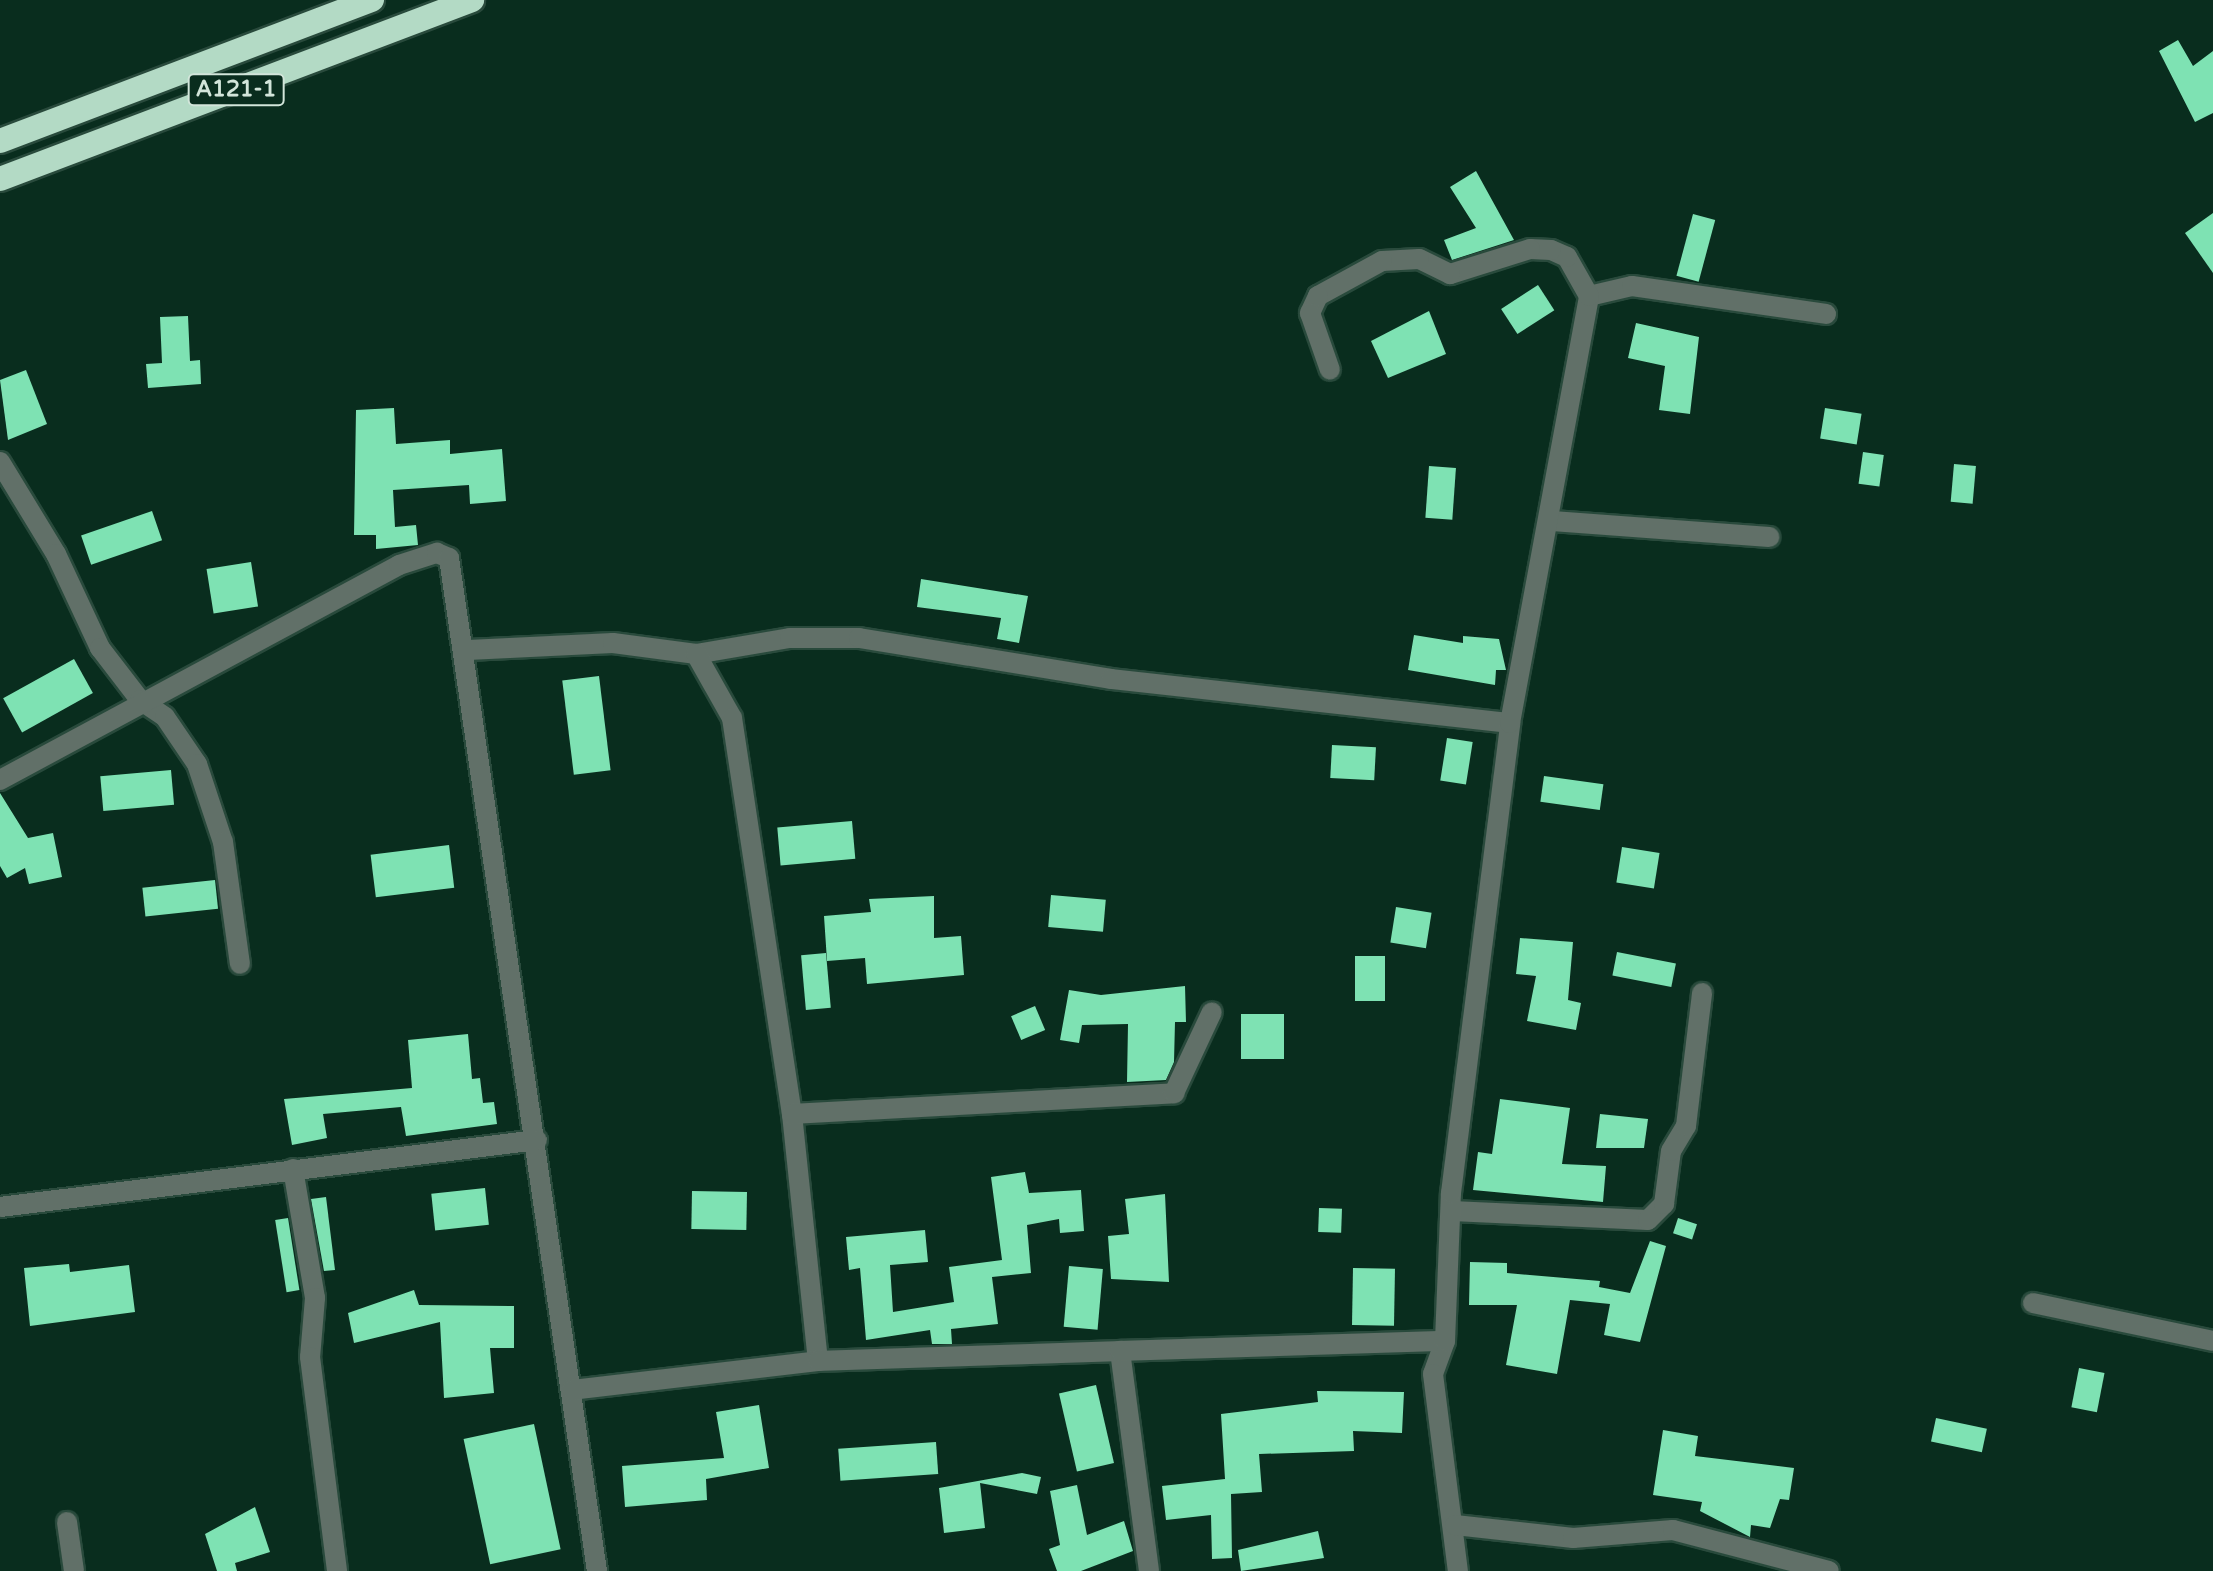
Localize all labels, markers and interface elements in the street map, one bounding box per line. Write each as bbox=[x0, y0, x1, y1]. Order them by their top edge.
road number: A121-1 bbox=[186, 72, 286, 108]

